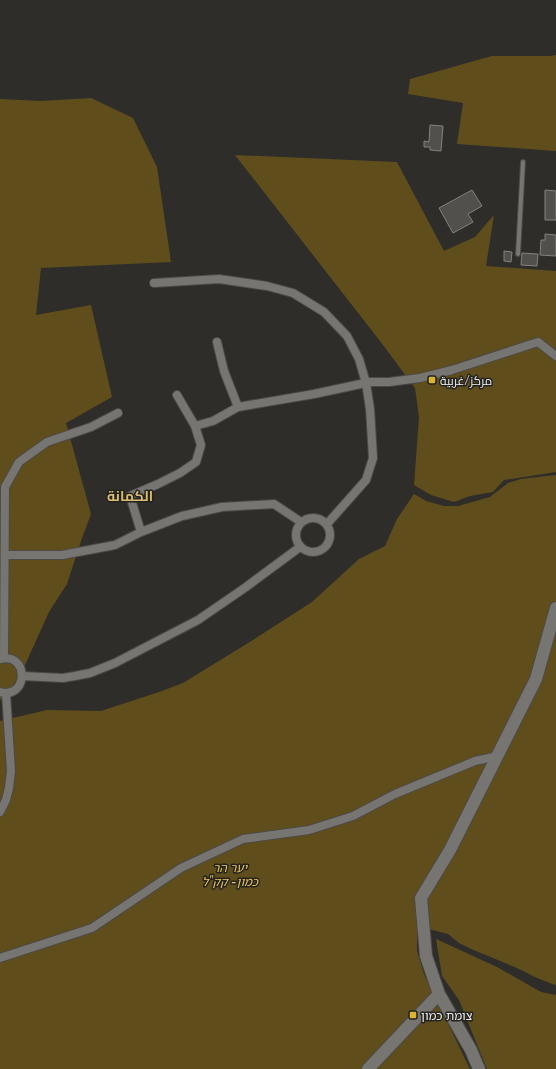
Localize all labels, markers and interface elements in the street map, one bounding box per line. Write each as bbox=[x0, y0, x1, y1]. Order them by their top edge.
place label: مركز/غربية bbox=[440, 373, 492, 388]
marker: مركز/غربية bbox=[427, 375, 437, 385]
district label: الكمانة bbox=[107, 487, 153, 505]
park label: יער הר כמון- קק"ל bbox=[202, 860, 259, 889]
place label: צומת כמון bbox=[421, 1008, 473, 1023]
marker: צומת כמון bbox=[408, 1010, 418, 1020]

